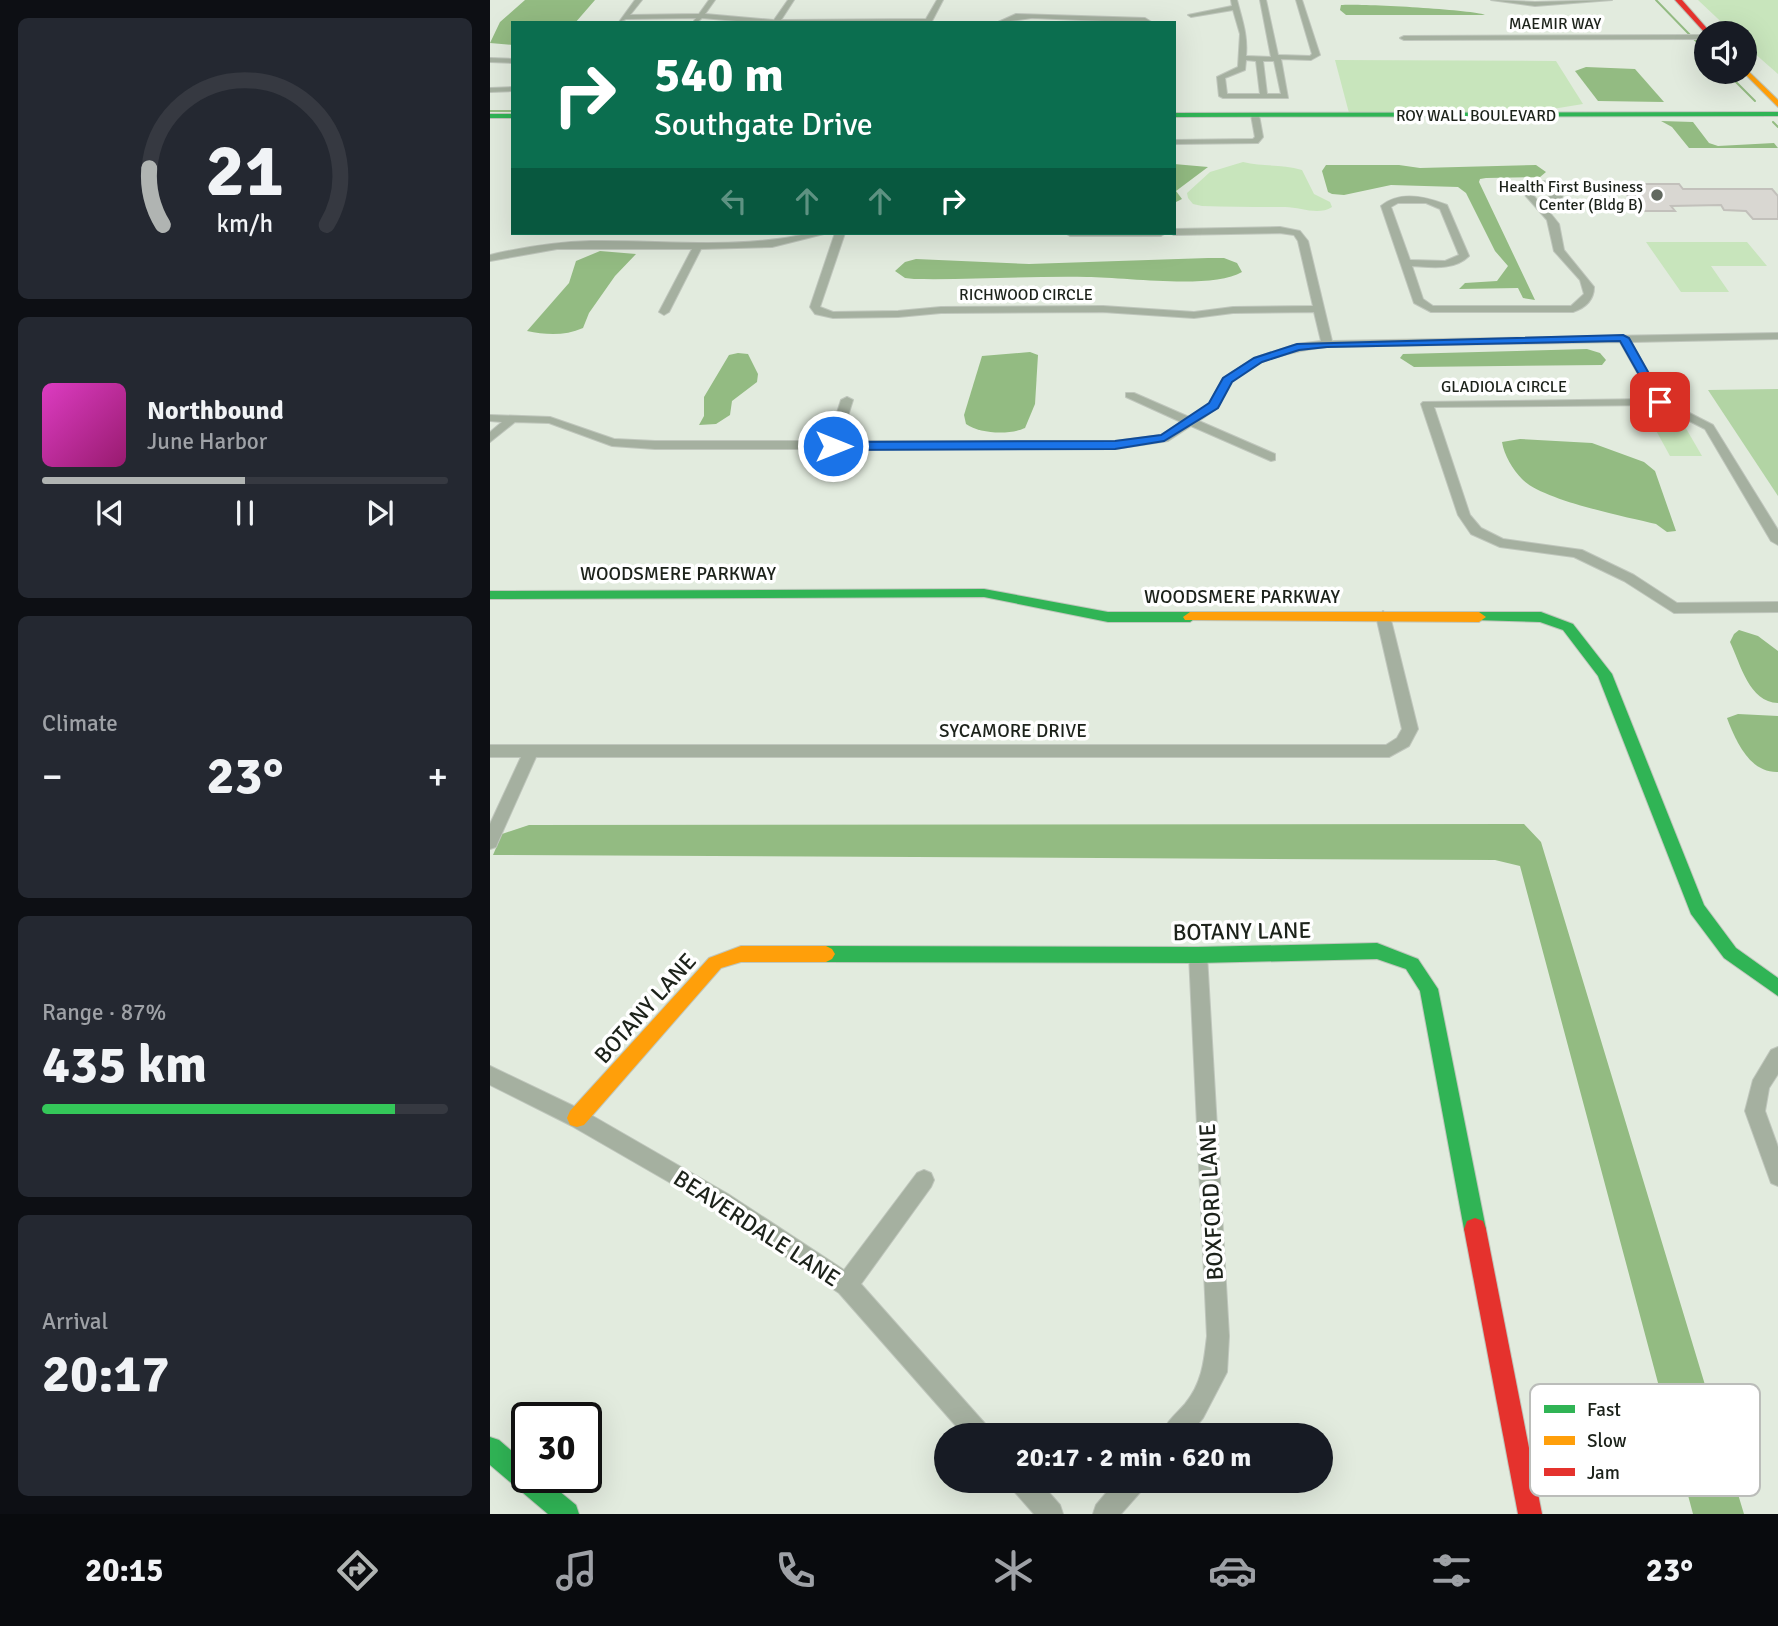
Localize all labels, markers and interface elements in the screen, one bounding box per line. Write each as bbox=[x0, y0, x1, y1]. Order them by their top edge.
street label: MAEMIR WAY bbox=[1509, 14, 1601, 34]
map controls bbox=[1694, 21, 1757, 84]
button: sound bbox=[1694, 21, 1757, 84]
text: 540 m bbox=[654, 45, 784, 105]
icon: right bbox=[539, 49, 630, 140]
text: Southgate Drive bbox=[654, 105, 873, 144]
street label: ROY WALL BOULEVARD bbox=[1396, 106, 1556, 126]
text: 21 bbox=[206, 127, 284, 216]
place label: Health First Business Center (Bldg B) bbox=[1499, 177, 1643, 215]
icon: left bbox=[715, 182, 753, 220]
icon: ahead bbox=[788, 182, 826, 220]
icon: ahead bbox=[861, 182, 899, 220]
icon: right bbox=[934, 182, 972, 220]
marker: Health First Business Center (Bldg B) bbox=[1649, 187, 1665, 203]
text: km/h bbox=[217, 207, 273, 238]
street label: RICHWOOD CIRCLE bbox=[959, 285, 1093, 305]
pin bbox=[1630, 372, 1690, 432]
street label: GLADIOLA CIRCLE bbox=[1441, 377, 1567, 397]
icon: arrive bbox=[1641, 383, 1679, 421]
text: Northbound bbox=[147, 395, 284, 427]
position arrow bbox=[796, 409, 870, 483]
text: June Harbor bbox=[147, 427, 267, 456]
icon: previous bbox=[91, 494, 129, 532]
icon: pause bbox=[226, 494, 264, 532]
icon: next bbox=[361, 494, 399, 532]
street label: WOODSMERE PARKWAY bbox=[580, 562, 776, 586]
street label: WOODSMERE PARKWAY bbox=[1144, 585, 1340, 609]
text: Climate bbox=[42, 709, 118, 738]
street label: SYCAMORE DRIVE bbox=[939, 719, 1087, 743]
text: 23° bbox=[207, 744, 283, 808]
text: − bbox=[42, 753, 63, 800]
text: + bbox=[427, 753, 448, 800]
street label: BOTANY LANE bbox=[1172, 916, 1312, 947]
street label: BOTANY LANE bbox=[588, 947, 703, 1070]
text: Range · 87% bbox=[42, 998, 166, 1027]
text: 435 km bbox=[42, 1033, 207, 1097]
street label: BOXFORD LANE bbox=[1193, 1123, 1230, 1281]
street label: BEAVERDALE LANE bbox=[668, 1164, 846, 1293]
text: Arrival bbox=[42, 1307, 108, 1336]
text: 20:17 bbox=[42, 1342, 170, 1406]
legend bbox=[1530, 1384, 1760, 1496]
text: Fast bbox=[1587, 1398, 1621, 1422]
speed limit sign: 30 bbox=[511, 1402, 602, 1493]
text: Slow bbox=[1587, 1429, 1627, 1453]
text: 20:17 · 2 min · 620 m bbox=[1016, 1442, 1251, 1474]
text: Jam bbox=[1587, 1461, 1620, 1485]
icon: directions bbox=[333, 1546, 382, 1595]
icon: music bbox=[552, 1546, 601, 1595]
icon: phone bbox=[771, 1546, 820, 1595]
icon: climate bbox=[989, 1546, 1038, 1595]
icon: car bbox=[1208, 1546, 1257, 1595]
icon: filters bbox=[1427, 1546, 1476, 1595]
text: 20:15 bbox=[85, 1551, 163, 1590]
text: 23° bbox=[1646, 1551, 1693, 1590]

